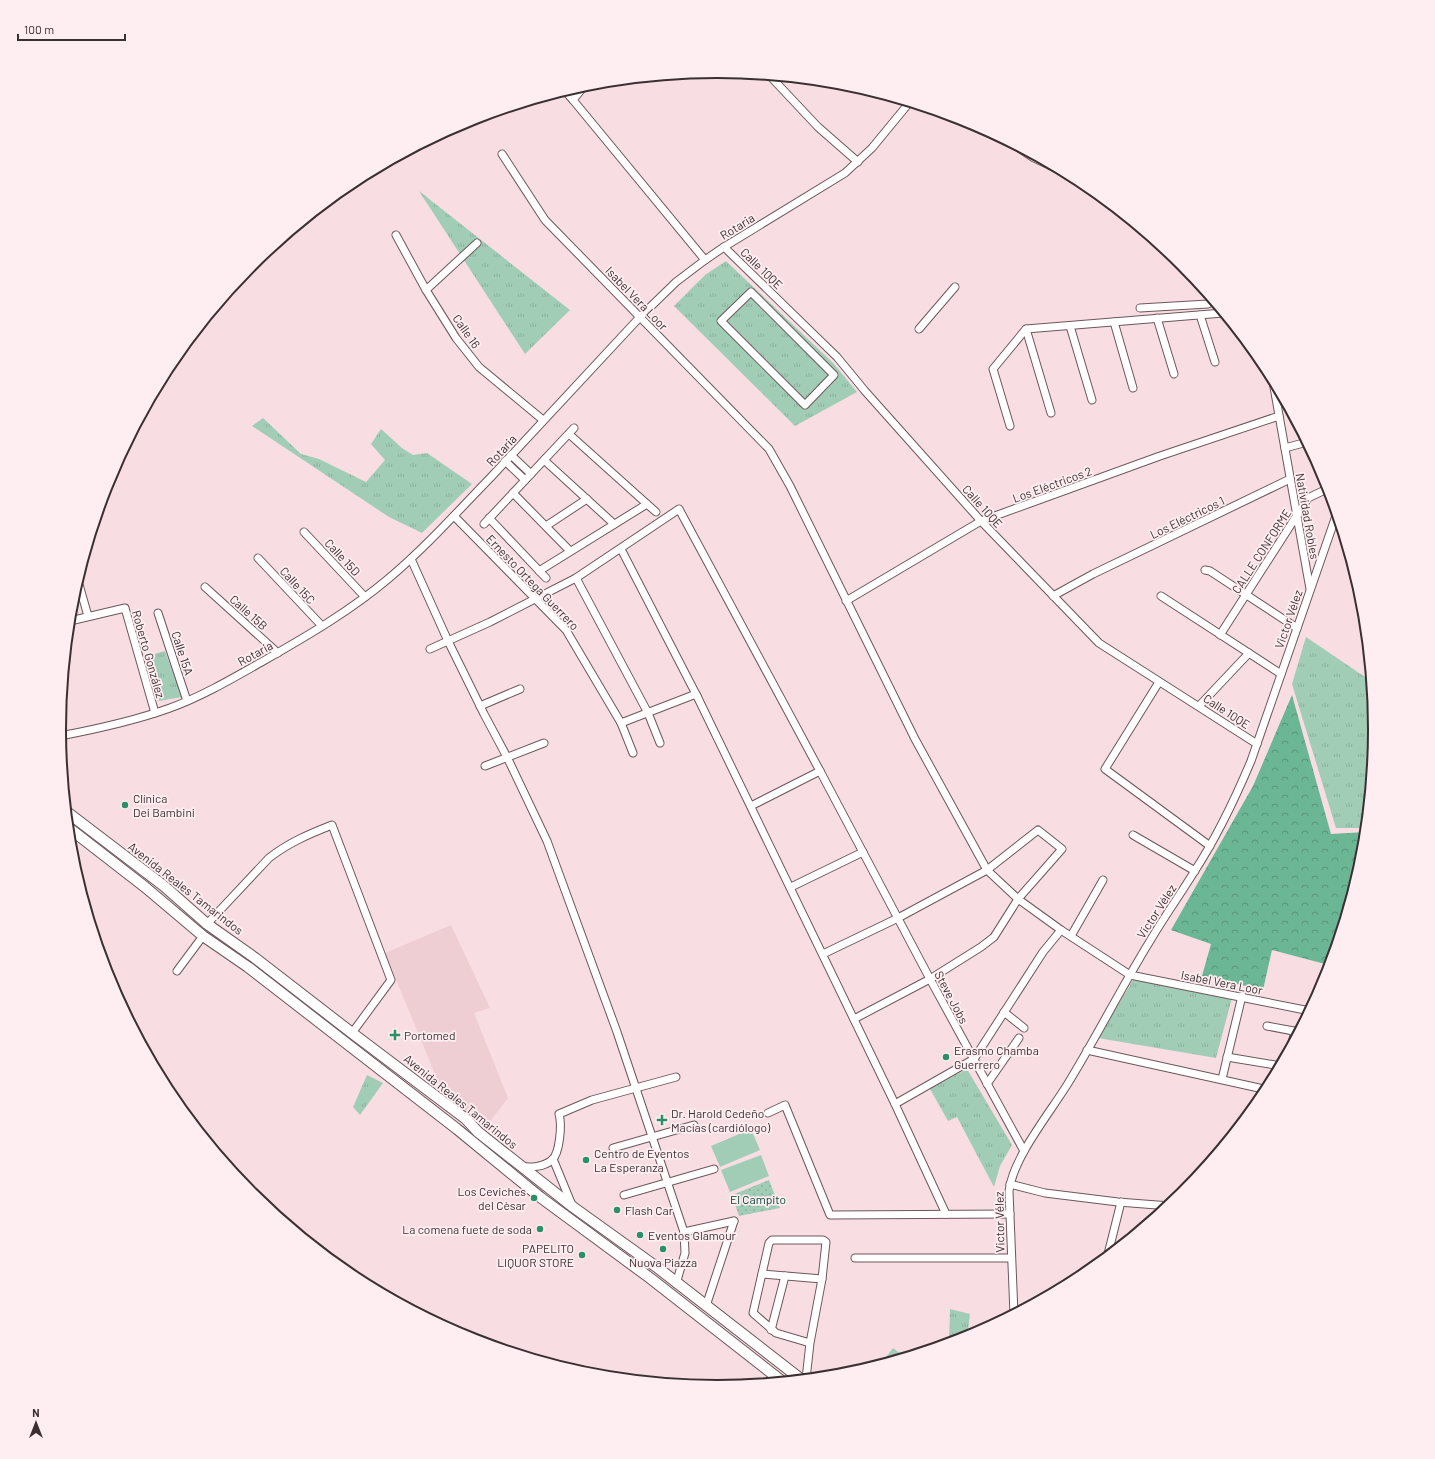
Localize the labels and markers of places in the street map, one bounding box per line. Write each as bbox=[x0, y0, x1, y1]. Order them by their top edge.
place label: Clínica Dei Bambini bbox=[133, 791, 195, 819]
marker: Clínica Dei Bambini bbox=[120, 800, 130, 810]
place label: Portomed bbox=[404, 1028, 455, 1042]
marker: Portomed bbox=[389, 1029, 401, 1041]
place label: Erasmo Chamba Guerrero bbox=[954, 1043, 1039, 1071]
marker: Erasmo Chamba Guerrero bbox=[941, 1052, 951, 1062]
place label: Dr. Harold Cedeño Macías (cardiólogo) bbox=[671, 1106, 771, 1134]
marker: Dr. Harold Cedeño Macías (cardiólogo) bbox=[656, 1114, 668, 1126]
place label: Centro de Eventos La Esperanza bbox=[594, 1146, 689, 1174]
marker: Centro de Eventos La Esperanza bbox=[581, 1155, 591, 1165]
place label: Los Ceviches del Cèsar bbox=[458, 1184, 527, 1212]
marker: Los Ceviches del Cèsar bbox=[529, 1193, 539, 1203]
place label: Flash Car bbox=[625, 1203, 674, 1217]
marker: Flash Car bbox=[612, 1205, 622, 1215]
place label: La comena fuete de soda bbox=[402, 1222, 532, 1236]
marker: La comena fuete de soda bbox=[535, 1224, 545, 1234]
place label: Eventos Glamour bbox=[648, 1228, 737, 1242]
marker: Eventos Glamour bbox=[635, 1230, 645, 1240]
place label: PAPELITO LIQUOR STORE bbox=[497, 1241, 574, 1269]
marker: Nuova Piazza bbox=[658, 1244, 668, 1254]
marker: PAPELITO LIQUOR STORE bbox=[577, 1250, 587, 1260]
place label: Nuova Piazza bbox=[629, 1255, 697, 1269]

